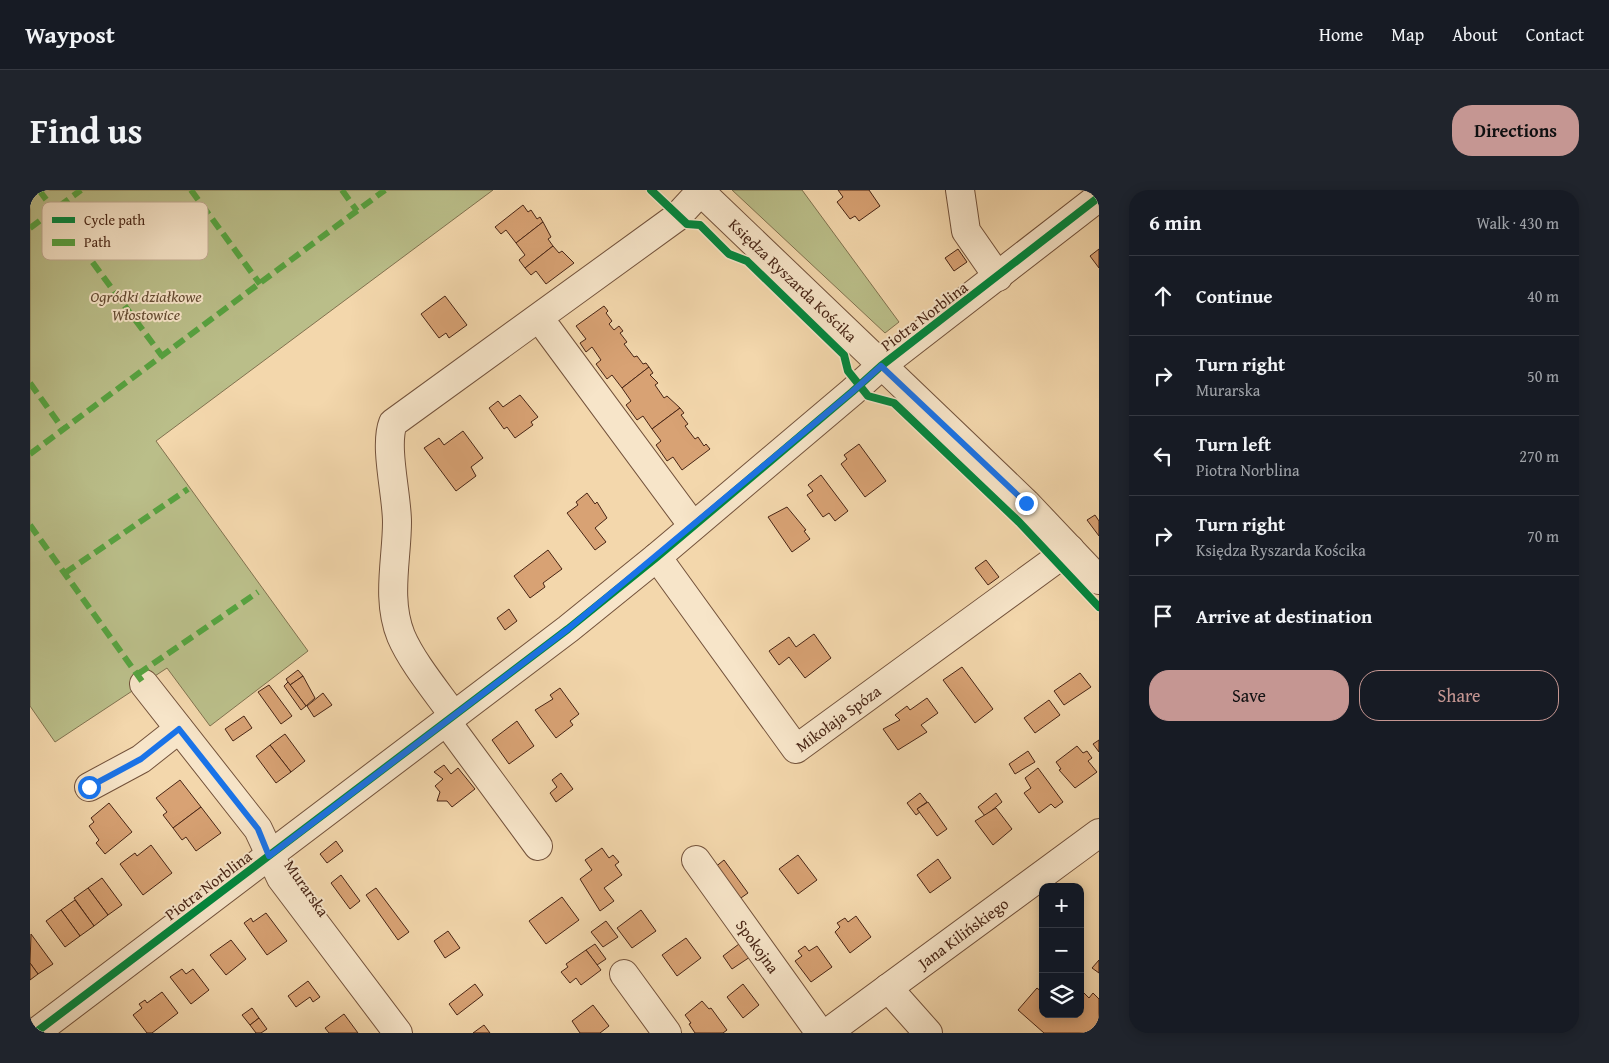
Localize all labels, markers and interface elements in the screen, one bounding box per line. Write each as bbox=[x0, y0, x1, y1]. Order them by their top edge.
text: Waypost bbox=[25, 17, 115, 52]
text: Home bbox=[1319, 21, 1363, 48]
text: Map bbox=[1391, 21, 1424, 48]
text: About bbox=[1452, 21, 1498, 48]
text: Contact bbox=[1526, 21, 1584, 48]
text: Find us bbox=[30, 105, 143, 156]
button: Directions bbox=[1452, 105, 1579, 156]
legend bbox=[42, 202, 208, 260]
text: 6 min bbox=[1149, 207, 1201, 238]
text: Cycle path bbox=[84, 210, 145, 230]
text: Walk · 430 m bbox=[1476, 211, 1559, 235]
street label: Księdza Ryszarda Kościka bbox=[723, 212, 863, 348]
text: Path bbox=[84, 232, 111, 252]
street label: Piotra Norblina bbox=[875, 275, 973, 357]
icon: ahead bbox=[1149, 282, 1177, 310]
text: Continue bbox=[1196, 282, 1273, 310]
park label: Ogródki działkowe Włostowice bbox=[90, 284, 202, 326]
text: 40 m bbox=[1527, 284, 1559, 308]
text: Turn right bbox=[1196, 350, 1285, 378]
icon: right bbox=[1149, 362, 1177, 390]
text: 50 m bbox=[1527, 364, 1559, 388]
text: Murarska bbox=[1196, 378, 1260, 402]
text: Turn left bbox=[1196, 430, 1271, 458]
icon: left bbox=[1149, 442, 1177, 470]
text: 270 m bbox=[1519, 444, 1559, 468]
text: Piotra Norblina bbox=[1196, 458, 1299, 482]
route end bbox=[1015, 492, 1038, 515]
text: Turn right bbox=[1196, 510, 1285, 538]
icon: right bbox=[1149, 522, 1177, 550]
text: 70 m bbox=[1527, 524, 1559, 548]
text: Księdza Ryszarda Kościka bbox=[1196, 538, 1366, 562]
icon: arrive bbox=[1149, 602, 1177, 630]
text: Arrive at destination bbox=[1196, 602, 1372, 630]
button: Save bbox=[1149, 670, 1349, 721]
button: Share bbox=[1359, 670, 1559, 721]
street label: Mikołaja Spóza bbox=[790, 679, 886, 758]
route start bbox=[78, 776, 101, 799]
street label: Piotra Norblina bbox=[159, 844, 257, 926]
street label: Murarska bbox=[279, 855, 336, 922]
map controls bbox=[1039, 883, 1084, 1018]
button: + bbox=[1039, 883, 1084, 928]
street label: Jana Kilińskiego bbox=[911, 891, 1013, 976]
street label: Spokojna bbox=[730, 914, 786, 978]
button: − bbox=[1039, 928, 1084, 973]
button: layers bbox=[1039, 973, 1084, 1018]

